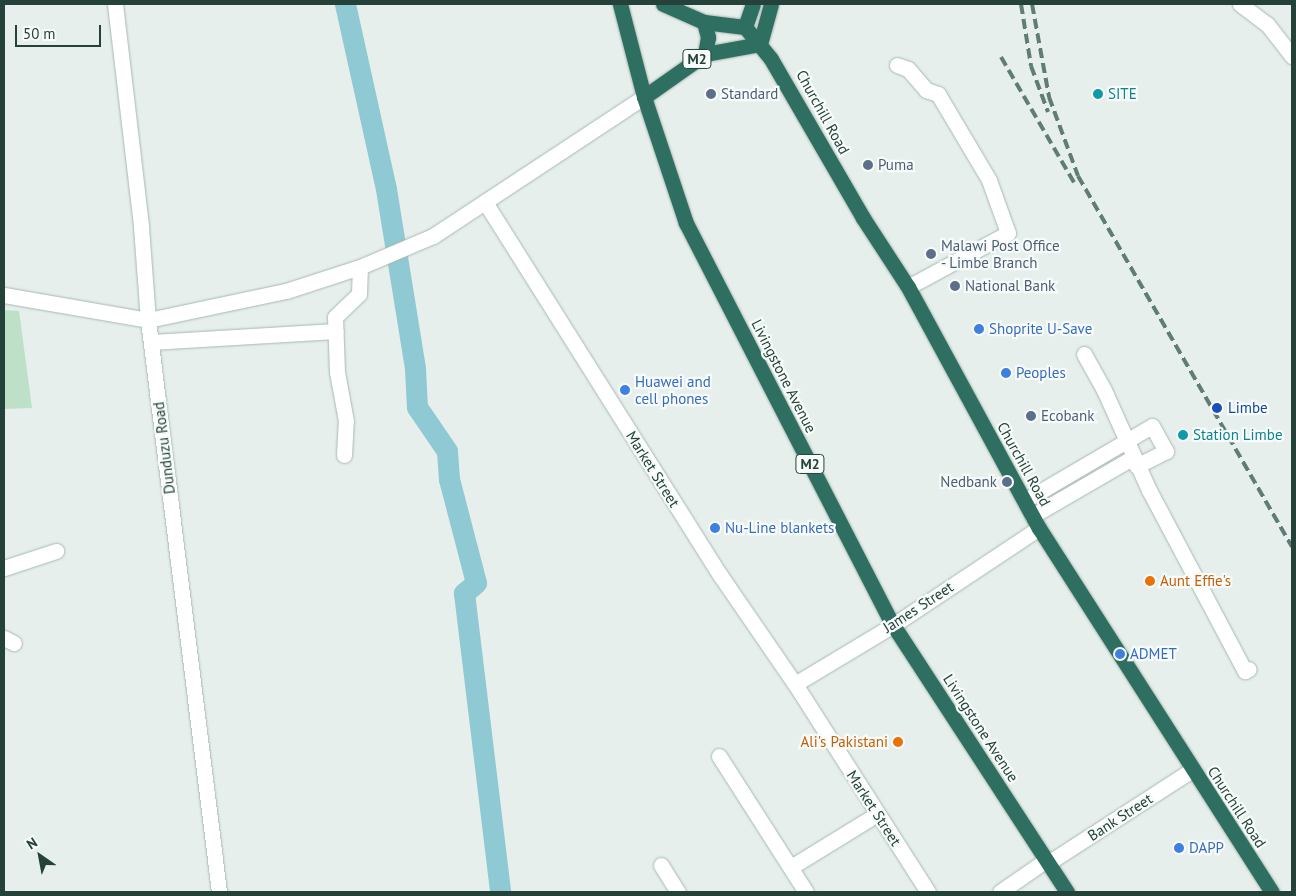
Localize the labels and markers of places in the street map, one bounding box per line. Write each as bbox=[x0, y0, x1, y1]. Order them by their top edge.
place label: Standard bbox=[721, 85, 778, 103]
place label: SITE bbox=[1108, 85, 1137, 103]
marker: Standard bbox=[705, 88, 717, 100]
marker: SITE bbox=[1092, 88, 1104, 100]
place label: Puma bbox=[878, 156, 914, 174]
marker: Puma bbox=[862, 159, 874, 171]
place label: Malawi Post Office - Limbe Branch bbox=[941, 236, 1060, 271]
marker: Malawi Post Office - Limbe Branch bbox=[925, 248, 937, 260]
place label: National Bank bbox=[965, 277, 1055, 295]
marker: National Bank bbox=[949, 280, 961, 292]
place label: Shoprite U-Save bbox=[989, 320, 1092, 338]
marker: Shoprite U-Save bbox=[973, 323, 985, 335]
place label: Peoples bbox=[1016, 364, 1066, 382]
marker: Peoples bbox=[1000, 367, 1012, 379]
place label: Huawei and cell phones bbox=[635, 372, 711, 407]
marker: Huawei and cell phones bbox=[619, 384, 631, 396]
place label: Limbe bbox=[1228, 399, 1268, 417]
marker: Limbe bbox=[1210, 401, 1224, 415]
place label: Ecobank bbox=[1041, 407, 1094, 425]
marker: Ecobank bbox=[1025, 410, 1037, 422]
place label: Station Limbe bbox=[1193, 426, 1283, 444]
marker: Station Limbe bbox=[1177, 429, 1189, 441]
place label: Nedbank bbox=[940, 473, 997, 491]
marker: Nedbank bbox=[1001, 476, 1013, 488]
place label: Nu-Line blankets bbox=[725, 519, 834, 537]
marker: Nu-Line blankets bbox=[709, 522, 721, 534]
place label: Aunt Effie's bbox=[1160, 572, 1231, 590]
marker: Aunt Effie's bbox=[1144, 575, 1156, 587]
place label: ADMET bbox=[1130, 645, 1177, 663]
marker: ADMET bbox=[1114, 648, 1126, 660]
place label: Ali's Pakistani bbox=[801, 733, 888, 751]
marker: Ali's Pakistani bbox=[892, 736, 904, 748]
place label: DAPP bbox=[1189, 839, 1224, 857]
marker: DAPP bbox=[1173, 842, 1185, 854]

